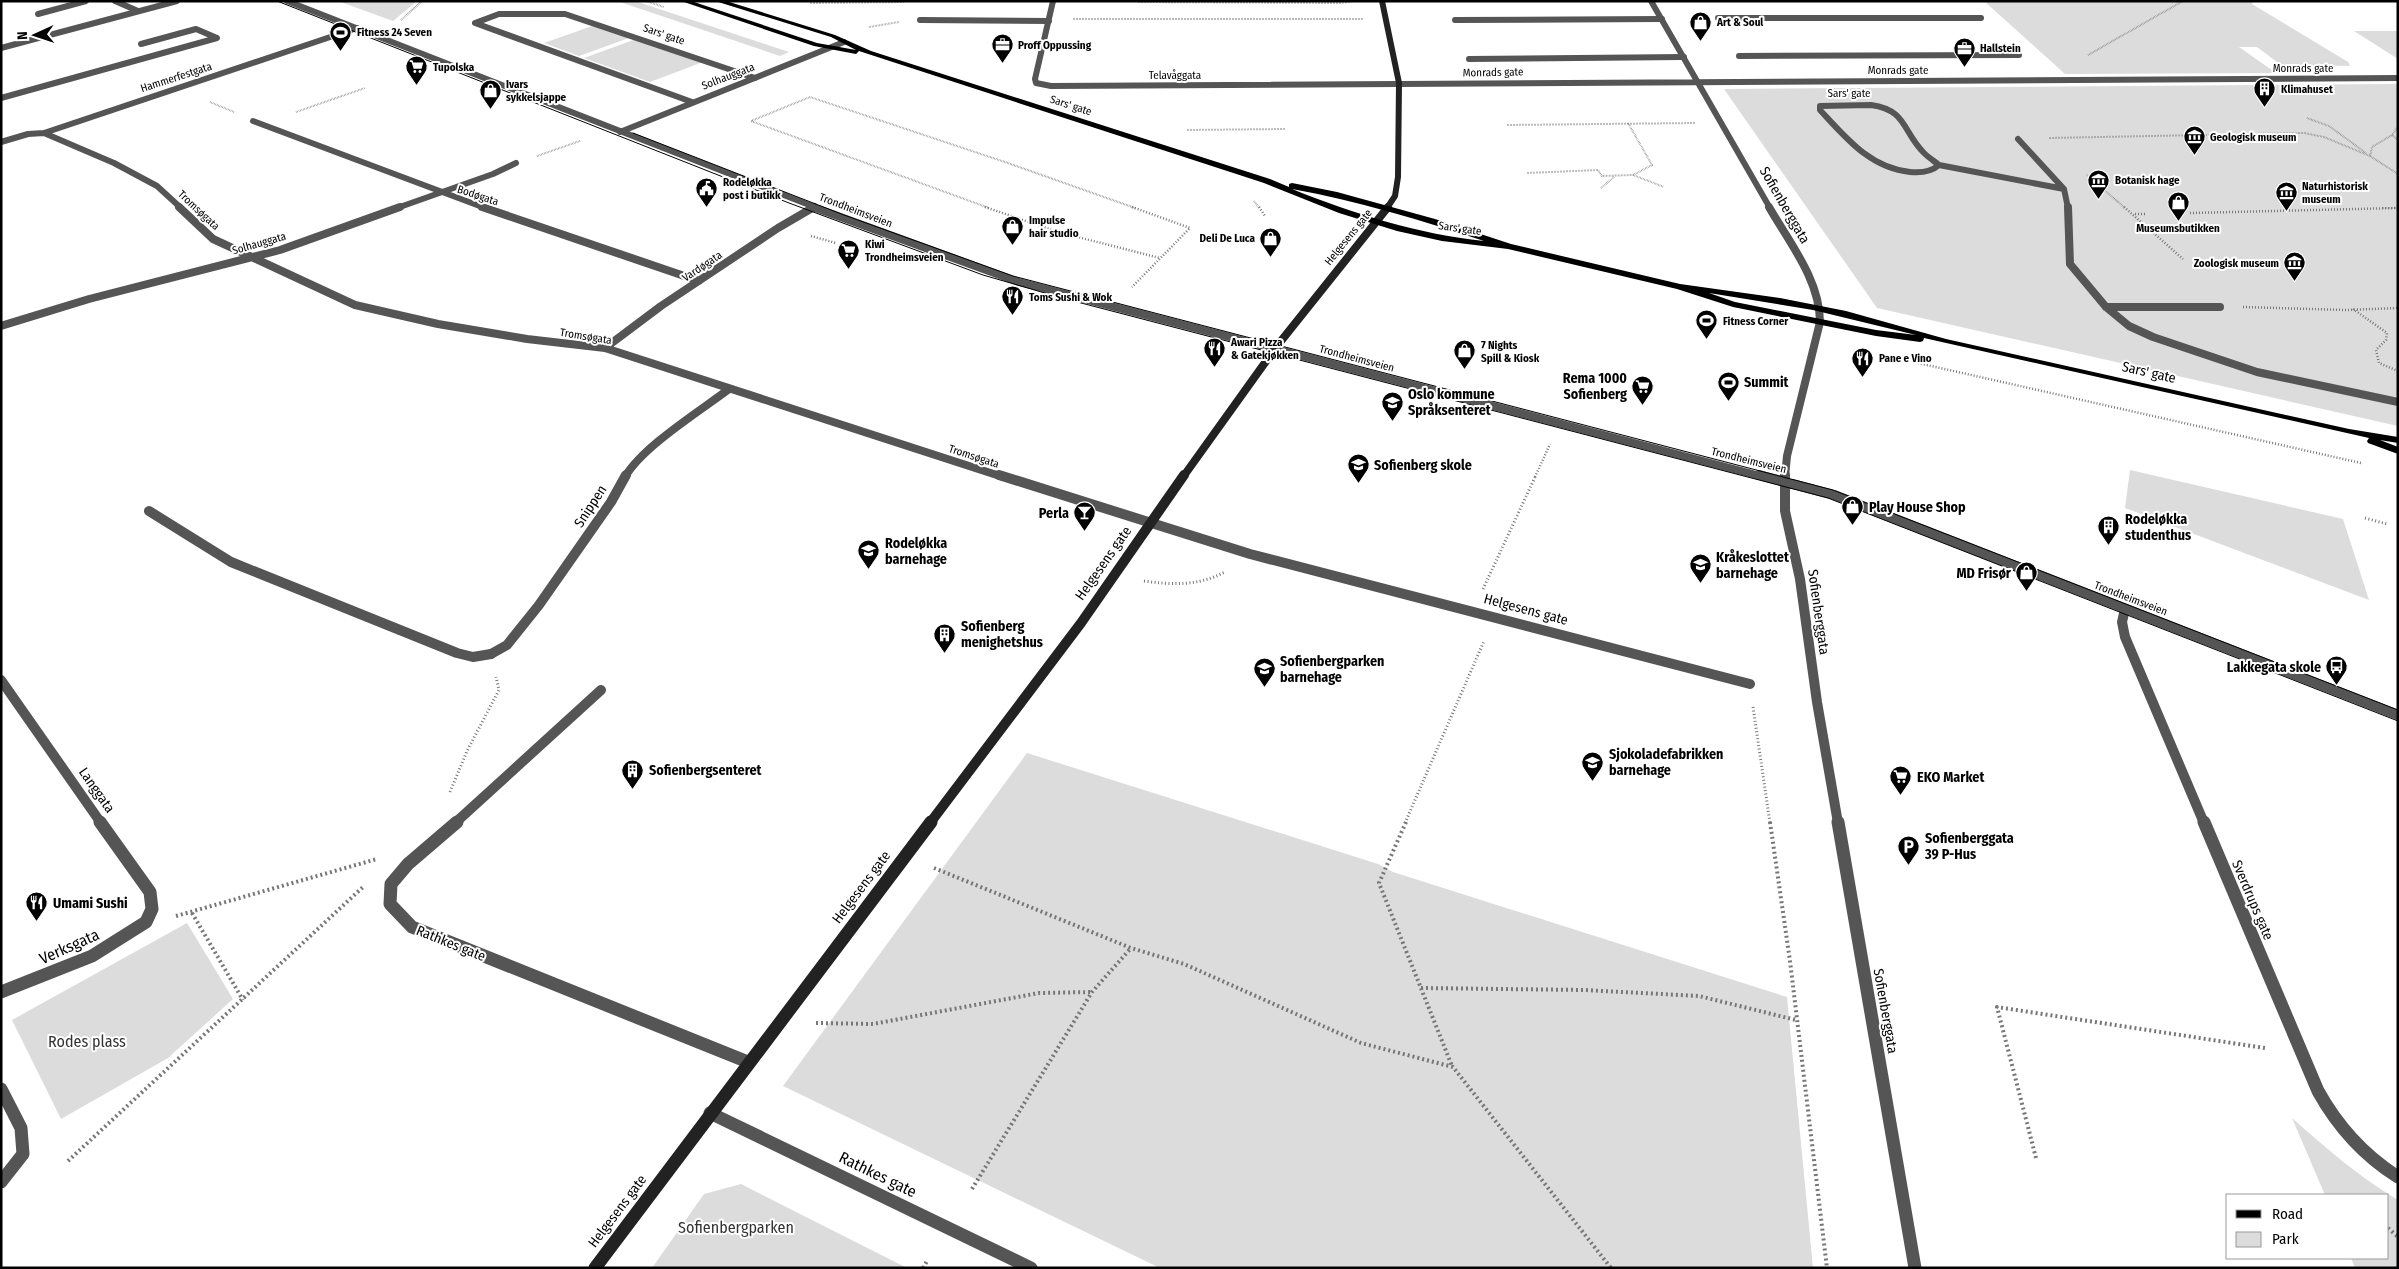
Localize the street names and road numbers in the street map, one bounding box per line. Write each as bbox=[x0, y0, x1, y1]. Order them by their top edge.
street label: Sars' gate bbox=[641, 21, 686, 48]
street label: Hammerfestgata bbox=[139, 60, 214, 95]
street label: Solhauggata bbox=[700, 60, 756, 92]
street label: Monrads gate bbox=[2273, 62, 2333, 75]
street label: Monrads gate bbox=[1868, 64, 1928, 77]
street label: Monrads gate bbox=[1463, 65, 1523, 80]
street label: Telavåggata bbox=[1149, 69, 1201, 82]
street label: Sars' gate bbox=[1827, 87, 1871, 100]
street label: Sars' gate bbox=[1048, 93, 1093, 118]
street label: Sofienberggata bbox=[1756, 164, 1814, 247]
street label: Bodøgata bbox=[456, 183, 500, 208]
street label: Tromsøgata bbox=[175, 188, 222, 233]
street label: Trondheimsveien bbox=[818, 191, 894, 230]
street label: Helgesens gate bbox=[1322, 207, 1375, 268]
street label: Sars' gate bbox=[1438, 219, 1482, 238]
street label: Solhauggata bbox=[231, 230, 288, 257]
street label: Vardøgata bbox=[680, 248, 725, 284]
street label: Tromsøgata bbox=[559, 326, 613, 347]
street label: Trondheimsveien bbox=[1318, 342, 1396, 375]
street label: Sars' gate bbox=[2120, 358, 2178, 387]
street label: Tromsøgata bbox=[947, 442, 1001, 471]
street label: Trondheimsveien bbox=[1710, 445, 1788, 476]
street label: Snippen bbox=[570, 482, 610, 531]
street label: Helgesens gate bbox=[1072, 523, 1135, 604]
street label: Sofienberggata bbox=[1804, 568, 1833, 656]
street label: Trondheimsveien bbox=[2093, 579, 2169, 618]
street label: Helgesens gate bbox=[1482, 590, 1570, 629]
street label: Langgata bbox=[75, 764, 118, 816]
street label: Helgesens gate bbox=[829, 848, 894, 927]
street label: Sverdrups gate bbox=[2228, 858, 2277, 943]
street label: Rathkes gate bbox=[414, 922, 488, 965]
street label: Verksgata bbox=[36, 925, 102, 968]
street label: Sofienberggata bbox=[1870, 967, 1901, 1055]
street label: Rathkes gate bbox=[836, 1148, 920, 1201]
street label: Helgesens gate bbox=[585, 1172, 650, 1251]

